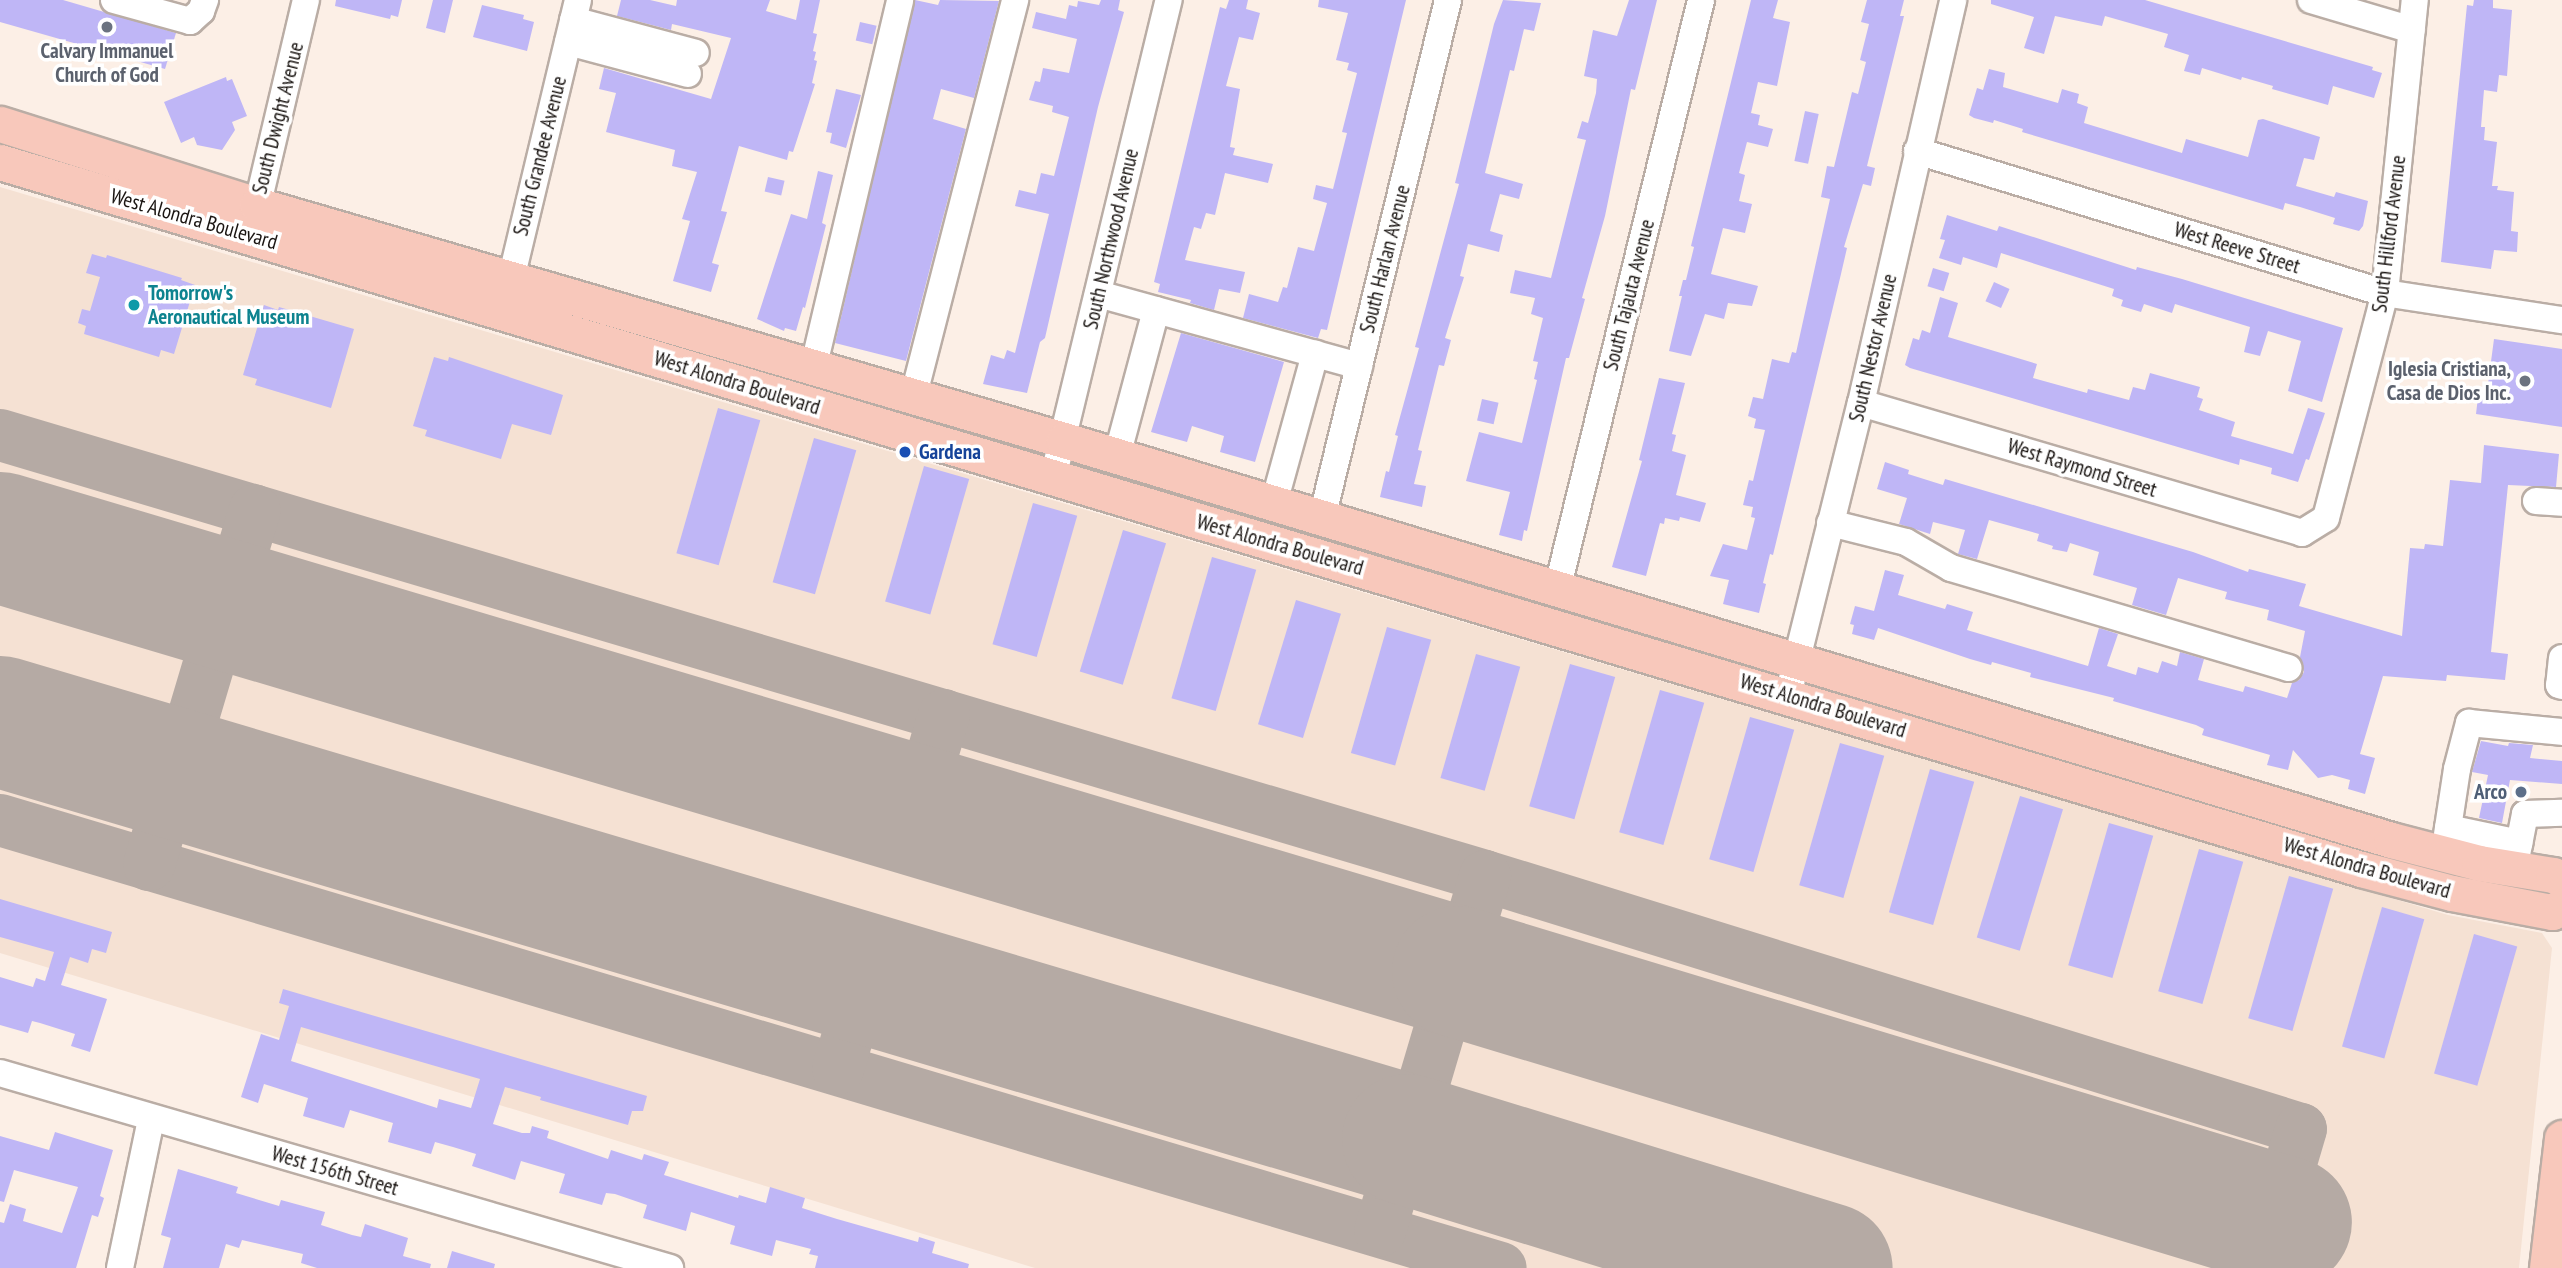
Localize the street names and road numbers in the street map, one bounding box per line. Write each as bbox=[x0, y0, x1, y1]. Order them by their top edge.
street label: South Dwight Avenue bbox=[247, 39, 309, 197]
street label: South Grandee Avenue bbox=[508, 73, 572, 239]
street label: South Northwood Avenue bbox=[1078, 146, 1144, 332]
street label: South Hillford Avenue bbox=[2367, 154, 2411, 314]
street label: South Harlan Avenue bbox=[1354, 182, 1416, 336]
street label: West Alondra Boulevard bbox=[107, 183, 281, 255]
street label: South Tajauta Avenue bbox=[1598, 216, 1660, 374]
street label: West Reeve Street bbox=[2171, 217, 2303, 279]
street label: South Nestor Avenue bbox=[1844, 271, 1902, 425]
street label: West Alondra Boulevard bbox=[651, 346, 823, 420]
street label: West Raymond Street bbox=[2004, 433, 2160, 503]
street label: West Alondra Boulevard bbox=[1193, 509, 1367, 581]
street label: West Alondra Boulevard bbox=[1737, 669, 1909, 743]
street label: West Alondra Boulevard bbox=[2280, 832, 2454, 904]
street label: West 156th Street bbox=[269, 1141, 401, 1201]

